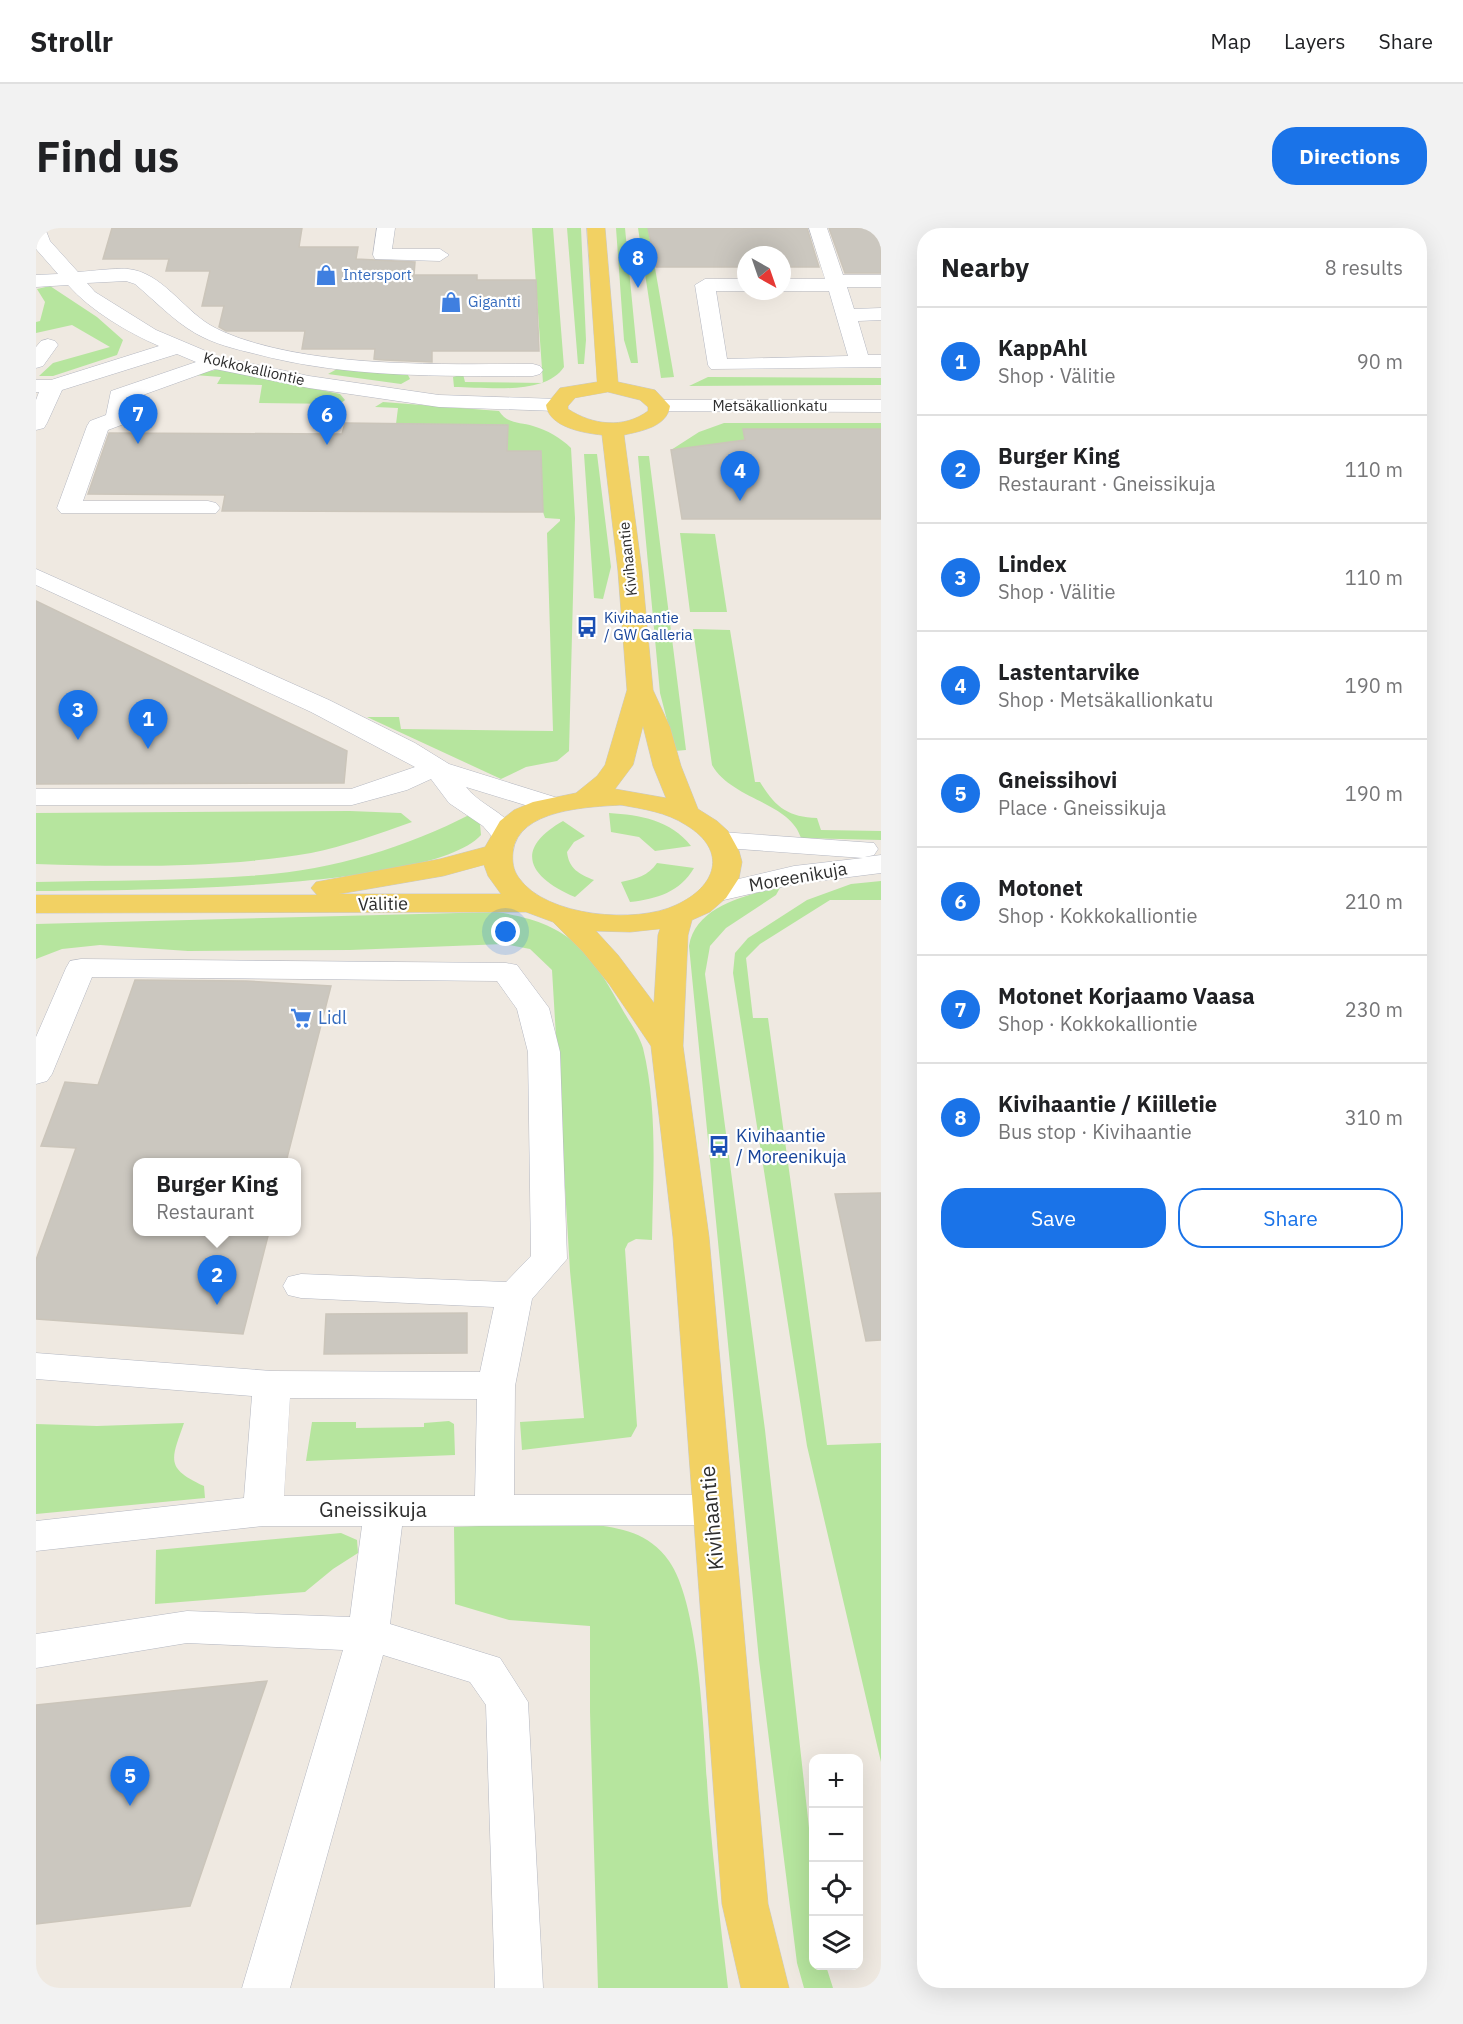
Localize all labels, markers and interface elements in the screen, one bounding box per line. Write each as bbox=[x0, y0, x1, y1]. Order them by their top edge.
text: Strollr bbox=[30, 23, 113, 60]
text: Map bbox=[1211, 27, 1251, 55]
text: Layers bbox=[1284, 27, 1346, 55]
text: Share bbox=[1379, 27, 1433, 55]
button: Directions bbox=[1272, 127, 1427, 185]
text: Find us bbox=[36, 129, 179, 184]
pin: 8 bbox=[618, 238, 658, 288]
north arrow bbox=[737, 246, 791, 300]
text: Nearby bbox=[941, 250, 1029, 284]
text: 8 results bbox=[1325, 254, 1403, 281]
shop icon: Intersport bbox=[314, 263, 338, 287]
place label: Intersport bbox=[343, 265, 412, 284]
shop icon: Gigantti bbox=[439, 290, 463, 314]
place label: Gigantti bbox=[468, 292, 521, 311]
text: KappAhl bbox=[998, 333, 1087, 362]
street label: Kokkokalliontie bbox=[202, 348, 307, 389]
text: 1 bbox=[955, 348, 967, 375]
text: 90 m bbox=[1357, 348, 1403, 375]
text: Shop · Välitie bbox=[998, 362, 1115, 389]
pin: 7 bbox=[118, 394, 158, 444]
pin: 6 bbox=[308, 396, 346, 445]
street label: Metsäkallionkatu bbox=[712, 396, 828, 415]
text: Burger King bbox=[998, 441, 1120, 470]
pin: 4 bbox=[720, 452, 760, 501]
text: 2 bbox=[955, 456, 967, 483]
text: 110 m bbox=[1345, 456, 1403, 483]
text: Restaurant · Gneissikuja bbox=[998, 470, 1215, 497]
street label: Kivihaantie bbox=[614, 521, 641, 597]
text: Lindex bbox=[998, 549, 1067, 578]
text: 3 bbox=[955, 564, 967, 591]
text: 110 m bbox=[1345, 564, 1403, 591]
text: Shop · Välitie bbox=[998, 578, 1115, 605]
place label: Kivihaantie / GW Galleria bbox=[604, 608, 693, 644]
bus stop icon: Kivihaantie / GW Galleria bbox=[575, 615, 599, 639]
text: Lastentarvike bbox=[998, 657, 1140, 686]
text: 4 bbox=[955, 672, 967, 699]
text: 190 m bbox=[1345, 672, 1403, 699]
text: Shop · Metsäkallionkatu bbox=[998, 686, 1213, 713]
pin: 3 bbox=[58, 690, 98, 740]
pin: 1 bbox=[128, 700, 168, 749]
text: Gneissihovi bbox=[998, 765, 1117, 794]
text: 5 bbox=[955, 780, 967, 807]
text: 190 m bbox=[1345, 780, 1403, 807]
text: Place · Gneissikuja bbox=[998, 794, 1166, 821]
street label: Moreenikuja bbox=[747, 856, 849, 896]
text: Motonet bbox=[998, 873, 1083, 902]
text: 6 bbox=[955, 888, 967, 915]
text: 210 m bbox=[1345, 888, 1403, 915]
street label: Välitie bbox=[358, 892, 408, 915]
text: Shop · Kokkokalliontie bbox=[998, 902, 1198, 929]
your location bbox=[491, 917, 520, 946]
text: Motonet Korjaamo Vaasa bbox=[998, 981, 1255, 1010]
text: 7 bbox=[955, 996, 967, 1023]
text: 230 m bbox=[1345, 996, 1403, 1023]
supermarket icon: Lidl bbox=[289, 1006, 313, 1030]
place label: Lidl bbox=[318, 1006, 347, 1029]
text: Shop · Kokkokalliontie bbox=[998, 1010, 1198, 1037]
text: Kivihaantie / Kiilletie bbox=[998, 1089, 1217, 1118]
text: 8 bbox=[955, 1104, 967, 1131]
text: 310 m bbox=[1345, 1104, 1403, 1131]
text: Bus stop · Kivihaantie bbox=[998, 1118, 1192, 1145]
place label: Kivihaantie / Moreenikuja bbox=[736, 1124, 847, 1168]
bus stop icon: Kivihaantie / Moreenikuja bbox=[707, 1134, 731, 1158]
popup bbox=[133, 1158, 301, 1236]
text: Burger King bbox=[156, 1169, 278, 1198]
button: Save bbox=[941, 1188, 1166, 1248]
button: Share bbox=[1178, 1188, 1403, 1248]
text: Restaurant bbox=[156, 1198, 255, 1225]
pin: 2 bbox=[198, 1256, 237, 1305]
street label: Kivihaantie bbox=[692, 1465, 730, 1571]
street label: Gneissikuja bbox=[319, 1495, 427, 1523]
map controls bbox=[809, 1754, 863, 1970]
button: + bbox=[809, 1754, 863, 1808]
pin: 5 bbox=[110, 1756, 149, 1806]
button: − bbox=[809, 1808, 863, 1862]
button: locate bbox=[809, 1862, 863, 1916]
button: layers bbox=[809, 1916, 863, 1970]

